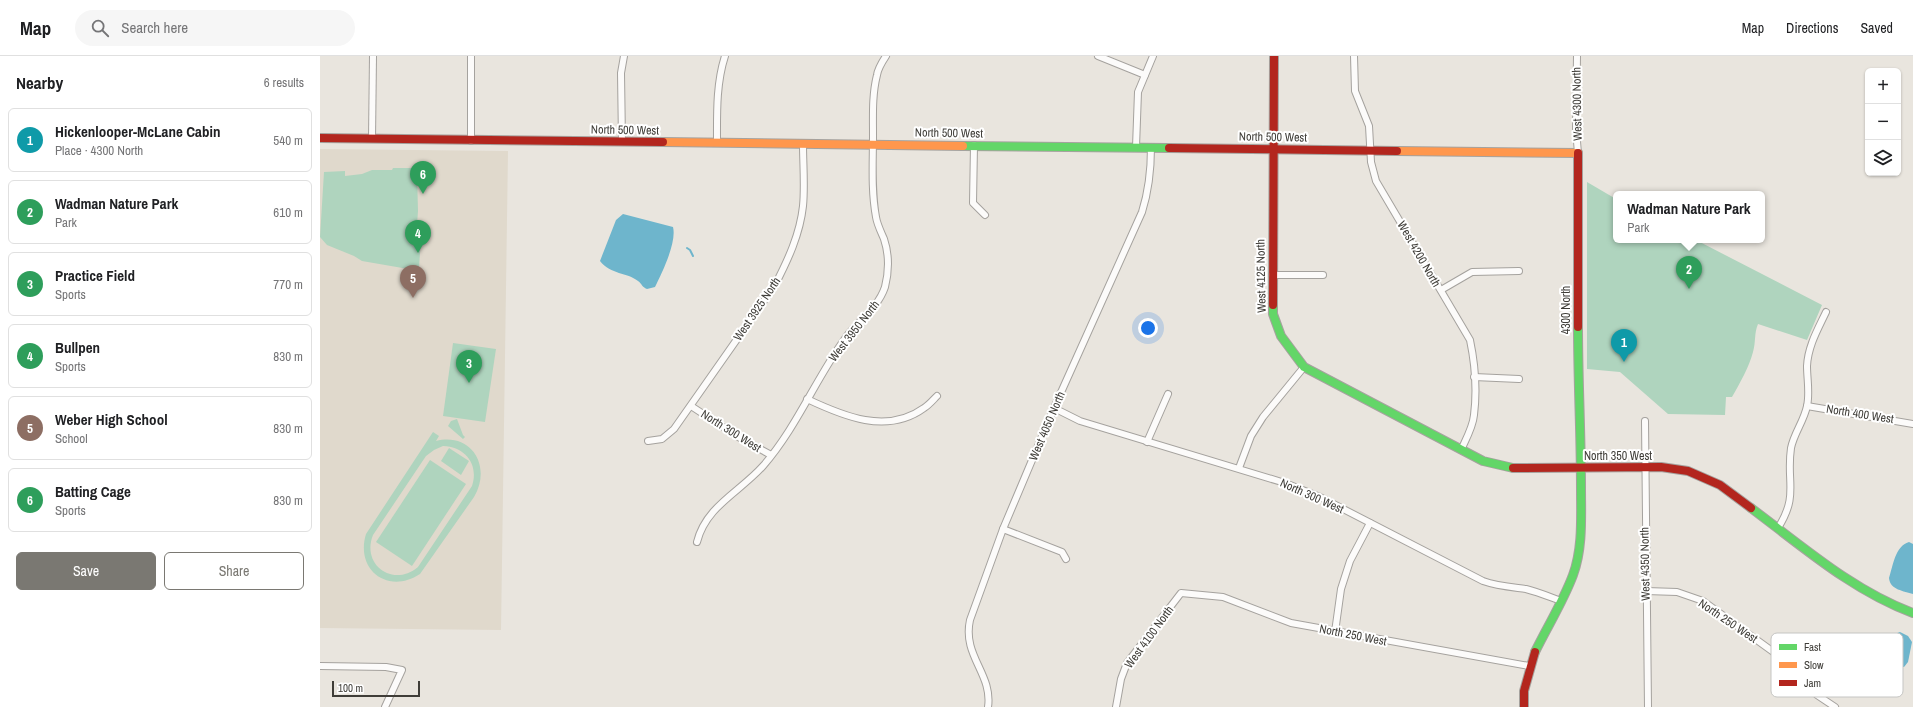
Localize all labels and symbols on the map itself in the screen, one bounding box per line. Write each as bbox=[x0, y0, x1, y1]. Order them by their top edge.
street label: West 4300 North bbox=[1568, 67, 1586, 141]
street label: North 500 West bbox=[591, 121, 659, 139]
street label: North 500 West bbox=[915, 124, 983, 142]
street label: North 500 West bbox=[1239, 128, 1307, 146]
pin: 6 bbox=[410, 161, 436, 194]
street label: West 4200 North bbox=[1394, 218, 1444, 290]
pin: 4 bbox=[405, 220, 431, 253]
street label: West 4125 North bbox=[1252, 239, 1270, 313]
pin: 2 bbox=[1676, 256, 1702, 289]
pin: 5 bbox=[400, 265, 426, 298]
street label: West 3925 North bbox=[730, 274, 784, 344]
street label: 4300 North bbox=[1558, 286, 1574, 334]
street label: West 3950 North bbox=[825, 297, 883, 365]
your location bbox=[1138, 318, 1158, 338]
pin: 1 bbox=[1611, 329, 1637, 362]
pin: 3 bbox=[456, 350, 482, 383]
street label: West 4050 North bbox=[1025, 389, 1069, 463]
street label: North 400 West bbox=[1825, 401, 1895, 427]
street label: North 300 West bbox=[698, 406, 764, 456]
street label: North 350 West bbox=[1584, 448, 1652, 464]
street label: North 300 West bbox=[1278, 475, 1347, 517]
street label: West 4350 North bbox=[1636, 527, 1654, 601]
street label: North 250 West bbox=[1695, 595, 1761, 647]
street label: West 4100 North bbox=[1121, 602, 1177, 672]
street label: North 250 West bbox=[1318, 621, 1388, 649]
legend bbox=[1771, 633, 1903, 697]
text: Fast bbox=[1804, 640, 1822, 654]
text: Slow bbox=[1804, 658, 1824, 672]
text: Jam bbox=[1804, 676, 1821, 690]
scale bar bbox=[332, 679, 420, 698]

